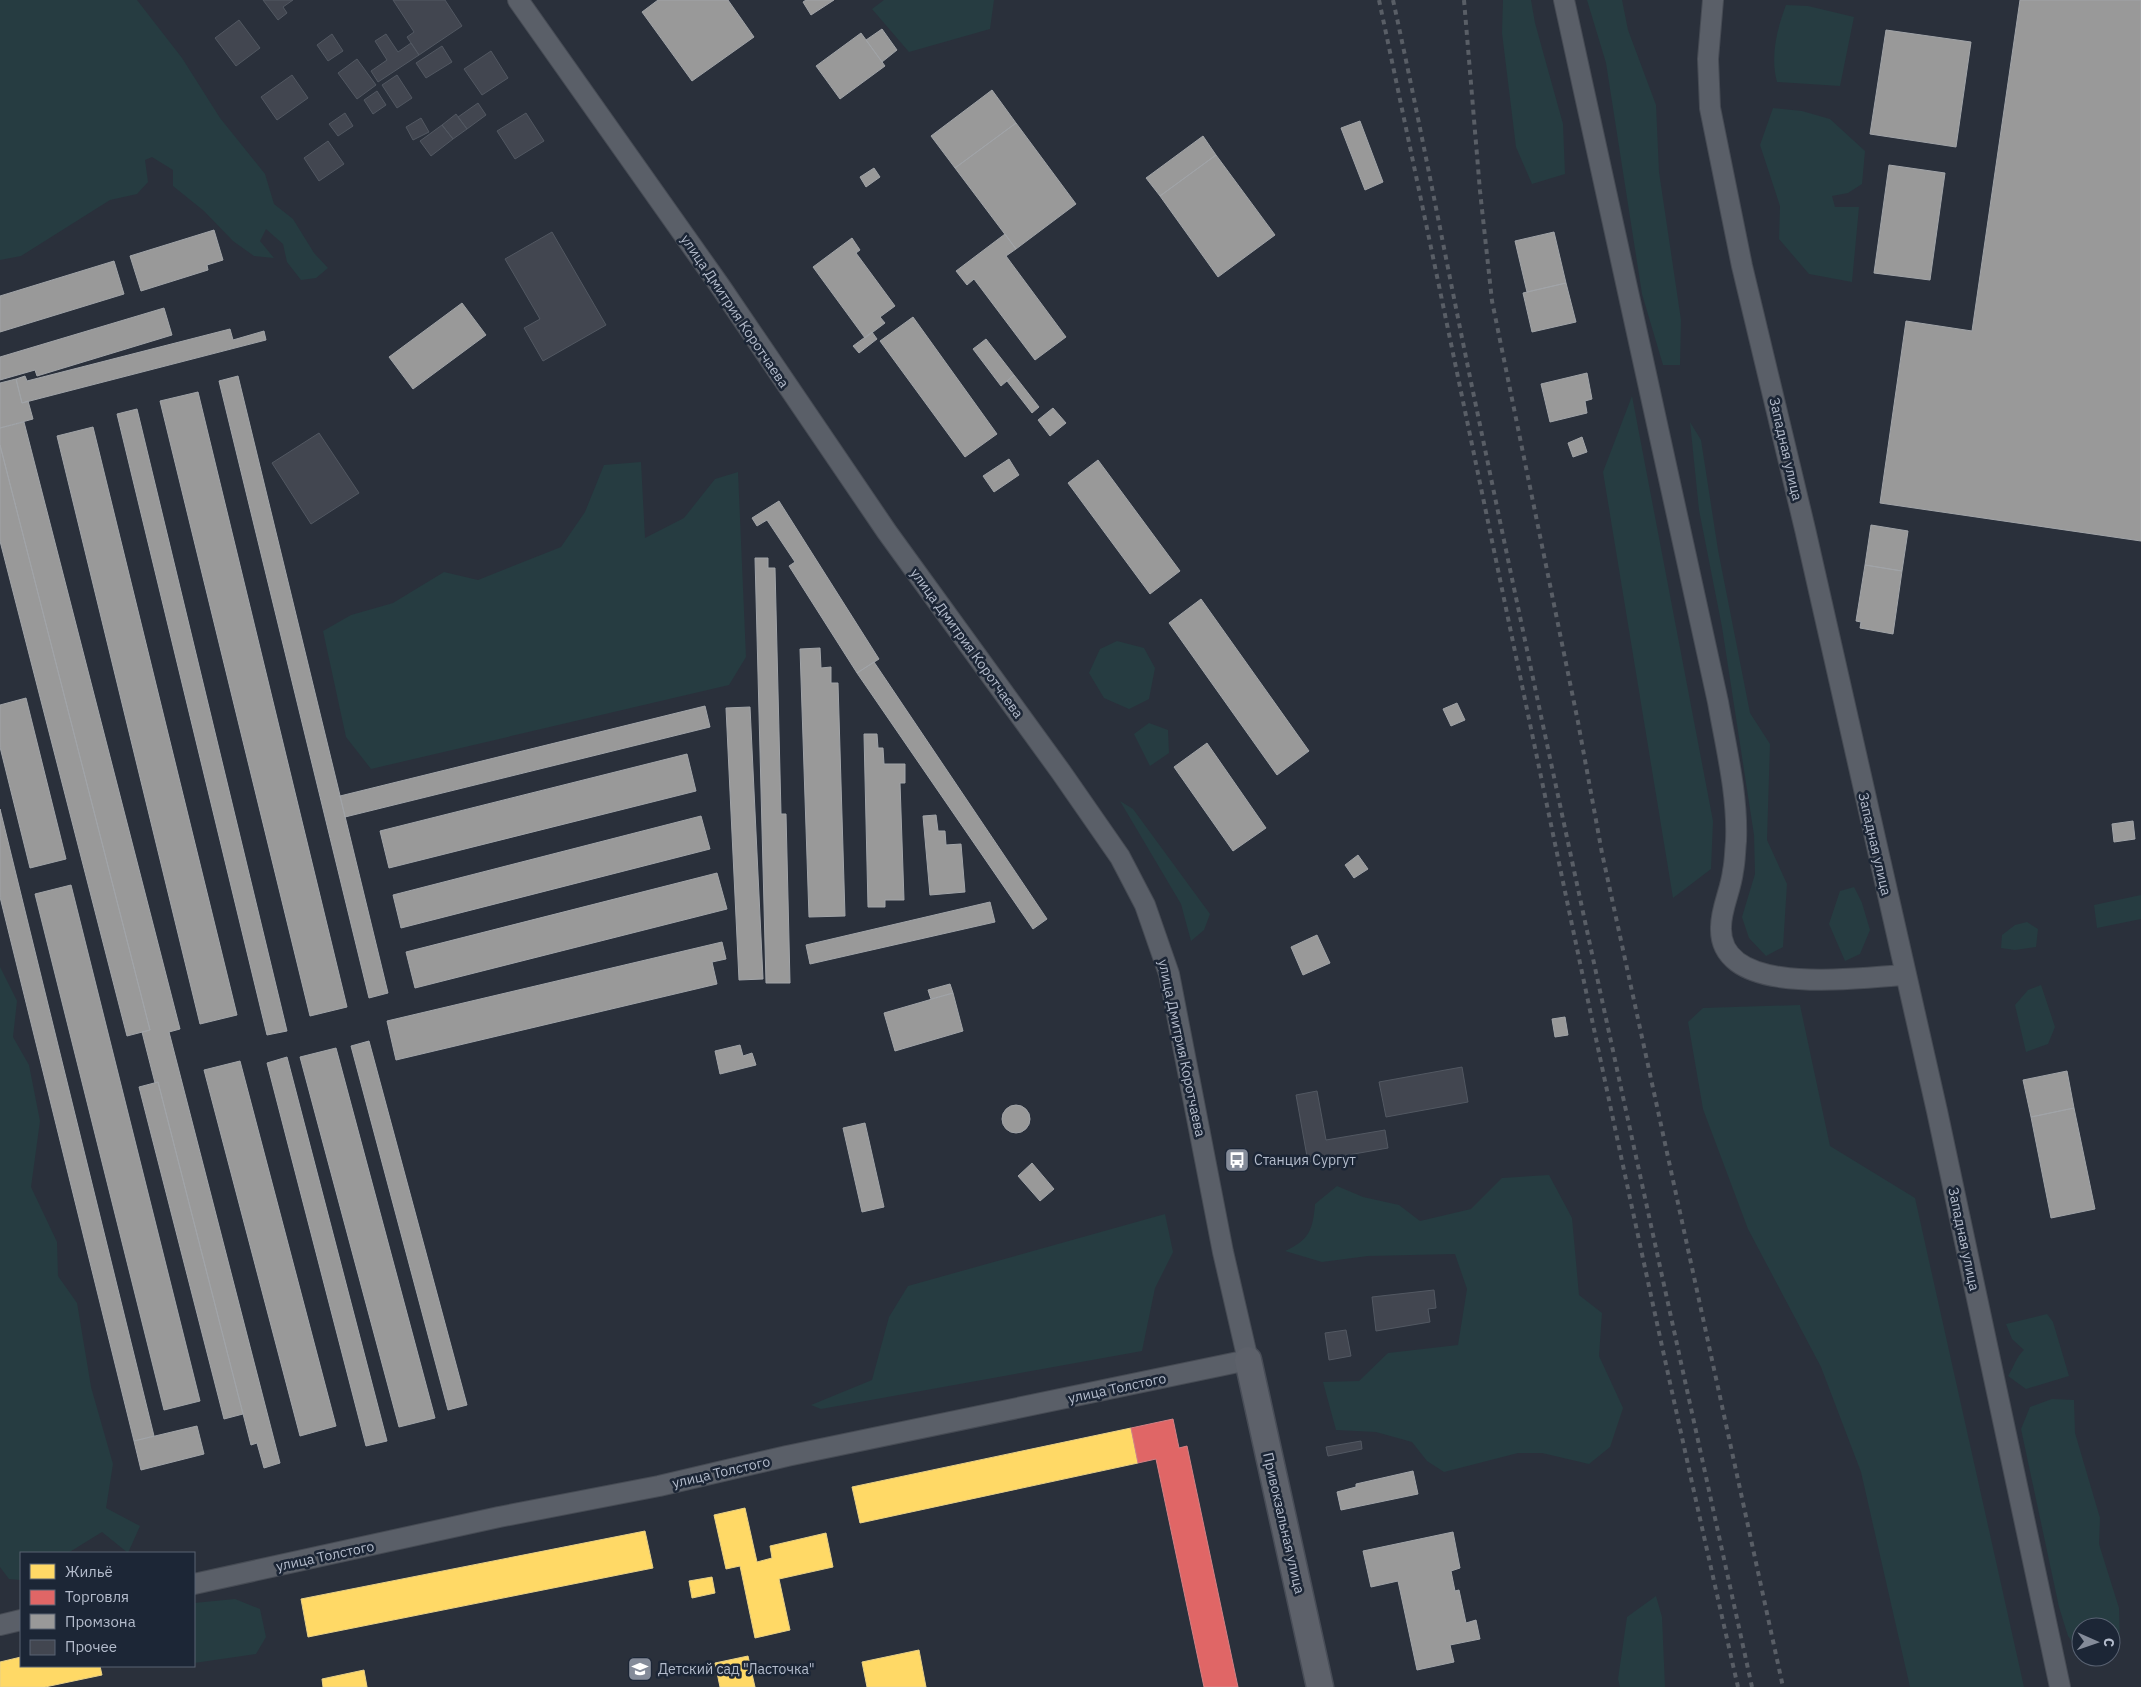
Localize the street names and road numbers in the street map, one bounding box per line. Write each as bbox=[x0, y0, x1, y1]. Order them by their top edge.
street label: улица Дмитрия Коротчаева bbox=[677, 231, 793, 392]
street label: Западная улица bbox=[1765, 396, 1807, 503]
street label: улица Дмитрия Коротчаева bbox=[906, 564, 1028, 722]
street label: Западная улица bbox=[1854, 791, 1896, 898]
street label: улица Дмитрия Коротчаева bbox=[1154, 958, 1210, 1139]
street label: Западная улица bbox=[1944, 1186, 1984, 1293]
street label: улица Толстого bbox=[1066, 1369, 1168, 1407]
street label: Привокзальная улица bbox=[1259, 1451, 1309, 1596]
street label: улица Толстого bbox=[670, 1452, 772, 1492]
street label: улица Толстого bbox=[274, 1537, 376, 1575]

